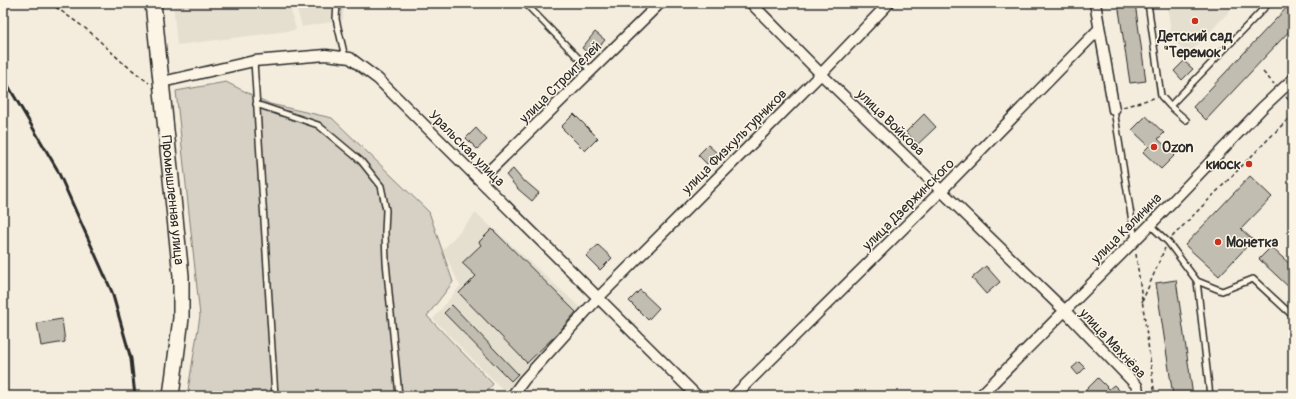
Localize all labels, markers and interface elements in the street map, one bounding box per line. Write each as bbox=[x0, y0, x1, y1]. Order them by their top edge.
marker: Детский сад "Теремок" bbox=[1190, 16, 1200, 26]
place label: Детский сад "Теремок" bbox=[1157, 28, 1233, 61]
street label: улица Строителей bbox=[515, 38, 605, 128]
street label: улица Физкультурников bbox=[678, 85, 791, 198]
street label: улица Войкова bbox=[852, 85, 928, 159]
street label: Уральская улица bbox=[425, 107, 508, 190]
street label: Промышленная улица bbox=[158, 134, 188, 266]
place label: Ozon bbox=[1162, 139, 1194, 156]
marker: Ozon bbox=[1149, 142, 1159, 152]
street label: улица Дзержинского bbox=[858, 155, 958, 255]
place label: киоск bbox=[1206, 156, 1241, 173]
marker: киоск bbox=[1244, 159, 1254, 169]
street label: улица Калинина bbox=[1087, 190, 1165, 268]
place label: Монетка bbox=[1226, 234, 1279, 251]
marker: Монетка bbox=[1213, 237, 1223, 247]
street label: улица Махнёва bbox=[1075, 304, 1149, 382]

